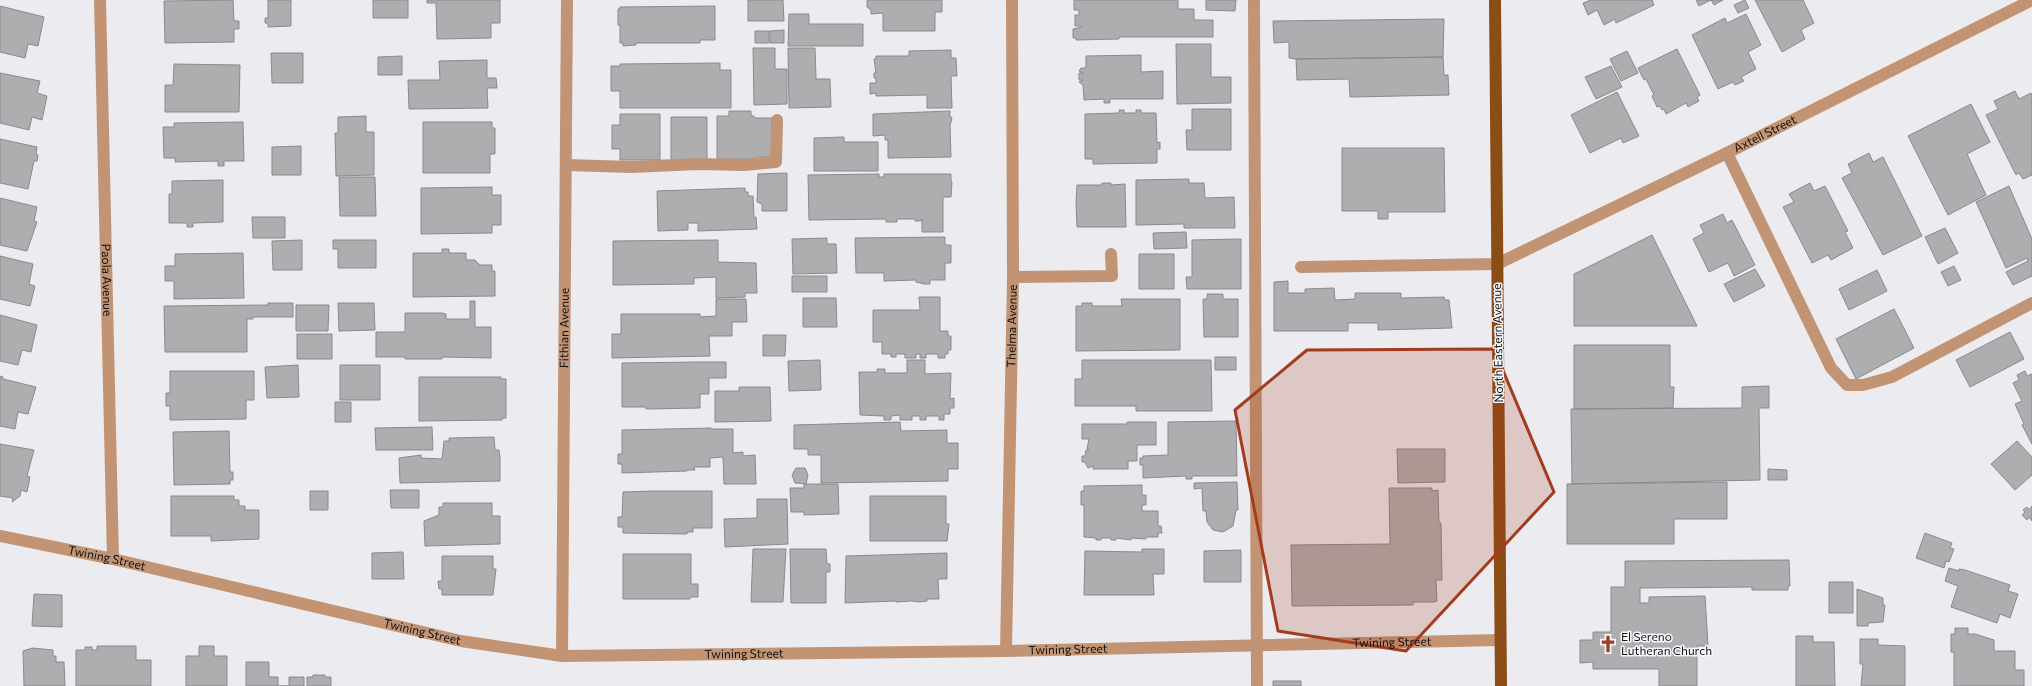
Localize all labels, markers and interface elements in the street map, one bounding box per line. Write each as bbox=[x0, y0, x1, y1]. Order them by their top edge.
street label: Axtell Street bbox=[1731, 111, 1798, 155]
street label: Paola Avenue bbox=[100, 243, 115, 316]
street label: North Eastern Avenue bbox=[1489, 283, 1505, 403]
street label: Thelma Avenue bbox=[1003, 284, 1019, 368]
street label: Fithian Avenue bbox=[556, 288, 571, 368]
street label: Twining Street bbox=[67, 542, 147, 573]
street label: Twining Street bbox=[382, 615, 463, 647]
place label: El Sereno Lutheran Church bbox=[1621, 629, 1712, 657]
street label: Twining Street bbox=[1352, 634, 1432, 649]
church icon: El Sereno Lutheran Church bbox=[1598, 634, 1618, 654]
street label: Twining Street bbox=[1028, 641, 1108, 657]
street label: Twining Street bbox=[704, 646, 784, 660]

